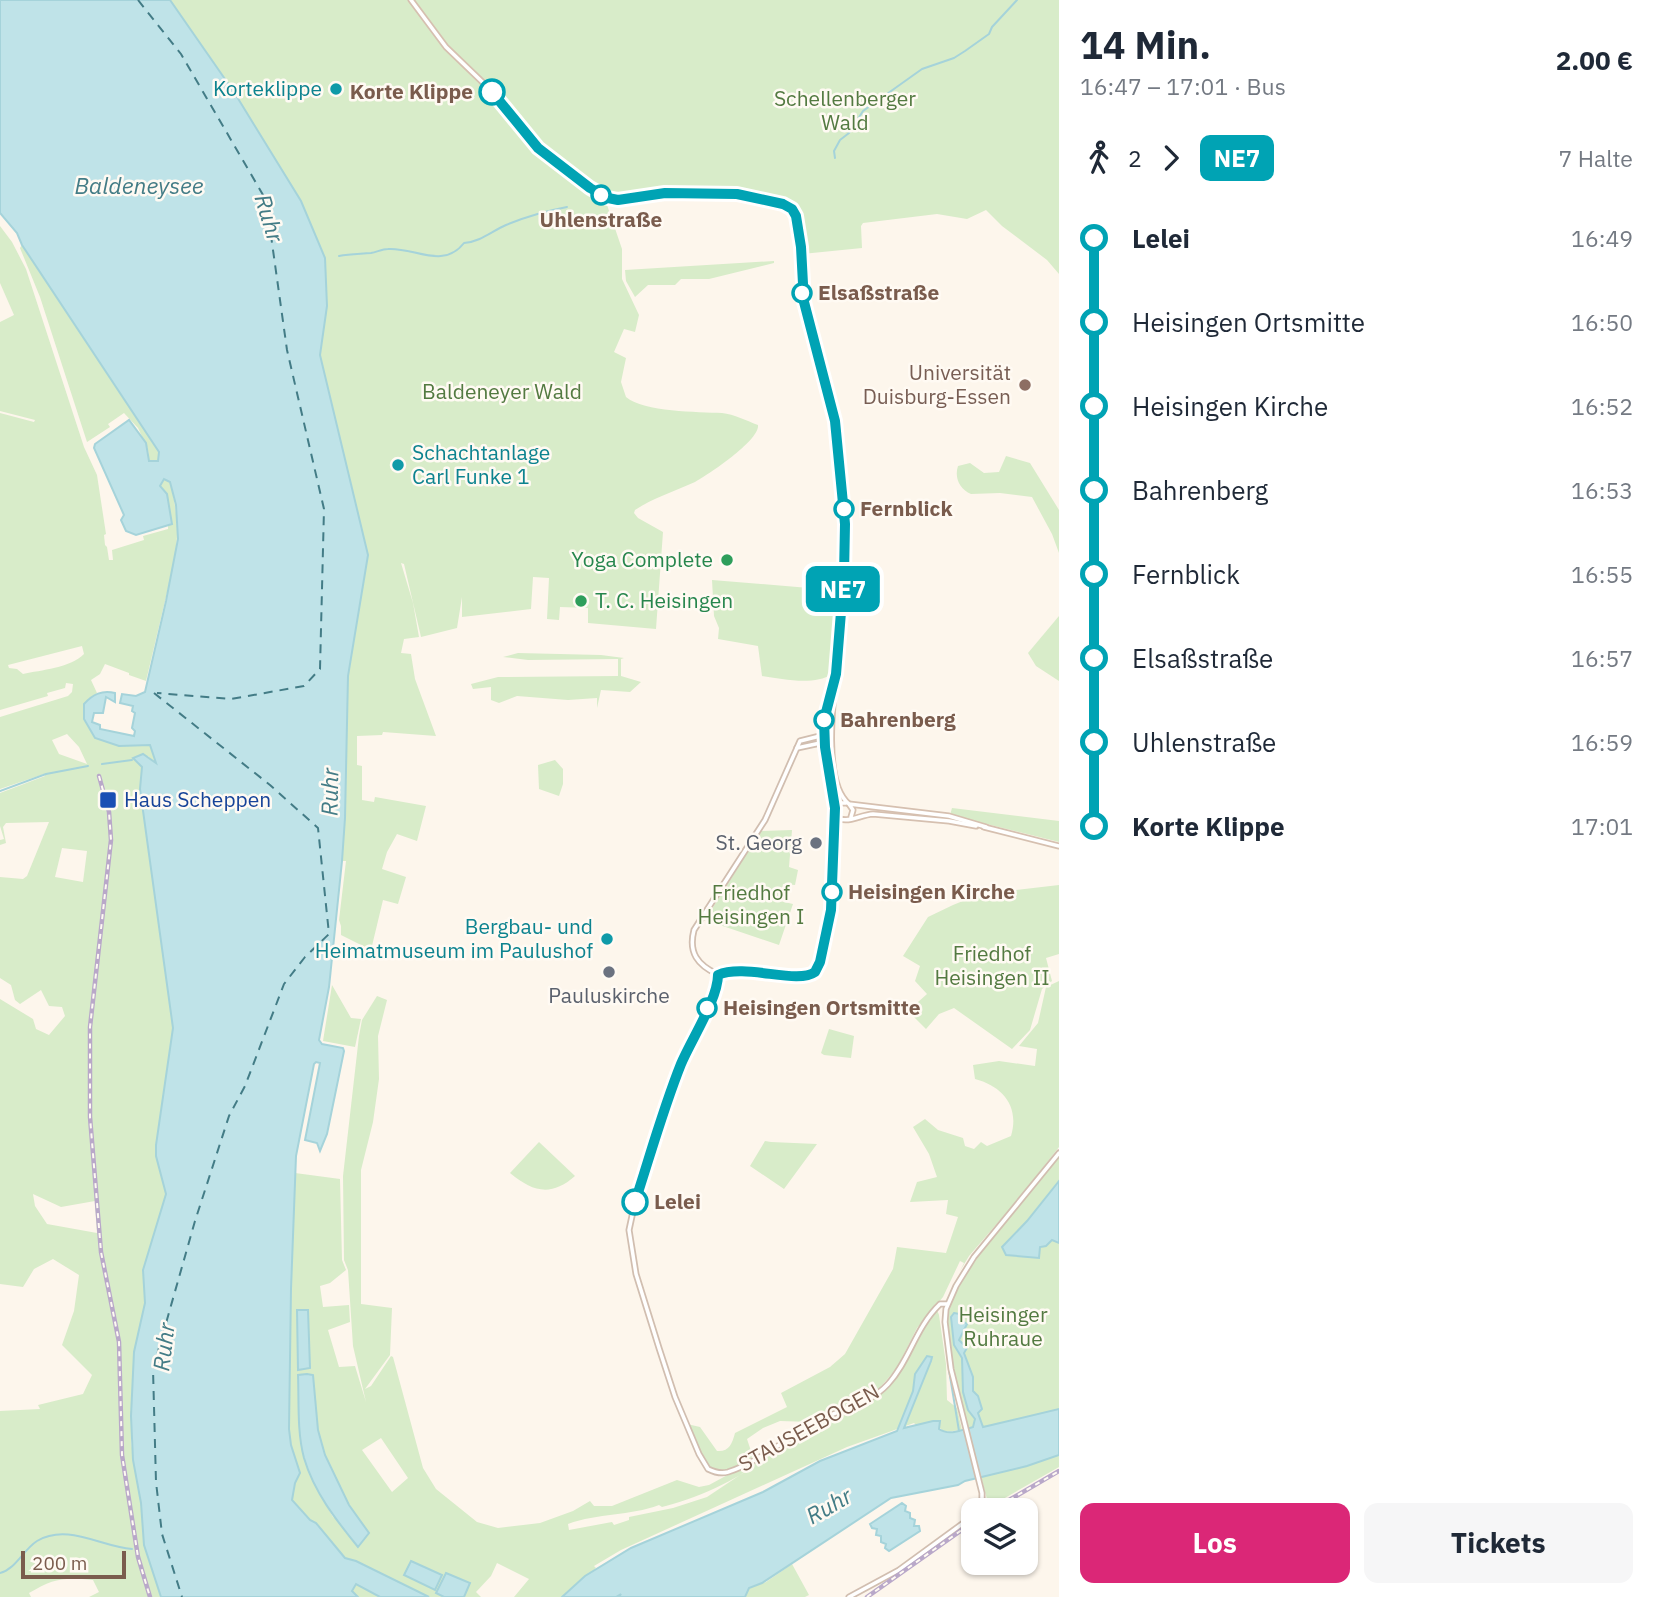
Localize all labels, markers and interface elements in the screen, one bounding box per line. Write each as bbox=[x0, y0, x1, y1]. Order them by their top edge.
text: 14 Min. bbox=[1080, 20, 1211, 69]
text: 2.00 € bbox=[1556, 43, 1633, 77]
text: 16:47 – 17:01 · Bus bbox=[1080, 71, 1286, 101]
place label: Korteklippe bbox=[213, 74, 322, 102]
place label: Korte Klippe bbox=[350, 77, 473, 105]
marker: Korte Klippe bbox=[479, 79, 505, 105]
marker: Korteklippe bbox=[328, 81, 344, 97]
park label: Schellenberger Wald bbox=[774, 84, 916, 136]
icon: walk bbox=[1080, 139, 1118, 177]
icon: forward bbox=[1152, 139, 1190, 177]
text: NE7 bbox=[1214, 142, 1260, 174]
text: 2 bbox=[1128, 143, 1142, 173]
text: 7 Halte bbox=[1558, 143, 1633, 173]
water label: Baldeneysee bbox=[74, 170, 204, 200]
marker: Uhlenstraße bbox=[591, 185, 611, 205]
water label: Ruhr bbox=[249, 190, 292, 246]
place label: Uhlenstraße bbox=[540, 205, 663, 233]
text: Lelei bbox=[1132, 221, 1190, 255]
text: 16:49 bbox=[1571, 223, 1633, 253]
place label: Elsaßstraße bbox=[818, 278, 939, 306]
marker: Elsaßstraße bbox=[792, 283, 812, 303]
text: Heisingen Ortsmitte bbox=[1132, 305, 1365, 339]
text: 16:50 bbox=[1571, 307, 1633, 337]
place label: Universität Duisburg-Essen bbox=[863, 358, 1011, 410]
park label: Baldeneyer Wald bbox=[422, 377, 582, 405]
marker: Universität Duisburg-Essen bbox=[1017, 377, 1033, 393]
text: Heisingen Kirche bbox=[1132, 389, 1328, 423]
text: 16:52 bbox=[1571, 391, 1633, 421]
place label: Schachtanlage Carl Funke 1 bbox=[412, 438, 550, 490]
marker: Schachtanlage Carl Funke 1 bbox=[390, 457, 406, 473]
text: Bahrenberg bbox=[1132, 473, 1268, 507]
text: 16:53 bbox=[1571, 475, 1633, 505]
place label: Fernblick bbox=[860, 494, 953, 522]
marker: Fernblick bbox=[834, 499, 854, 519]
place label: Yoga Complete bbox=[571, 545, 713, 573]
marker: Yoga Complete bbox=[719, 552, 735, 568]
text: Fernblick bbox=[1132, 557, 1240, 591]
text: 16:55 bbox=[1571, 559, 1633, 589]
line badge: NE7 bbox=[803, 566, 883, 612]
text: NE7 bbox=[820, 573, 866, 605]
place label: T. C. Heisingen bbox=[595, 586, 733, 614]
marker: T. C. Heisingen bbox=[573, 593, 589, 609]
text: Elsaßstraße bbox=[1132, 641, 1273, 675]
text: 16:57 bbox=[1571, 643, 1633, 673]
place label: Bahrenberg bbox=[840, 705, 956, 733]
marker: Bahrenberg bbox=[814, 710, 834, 730]
text: Uhlenstraße bbox=[1132, 725, 1276, 759]
text: 16:59 bbox=[1571, 727, 1633, 757]
water label: Ruhr bbox=[314, 767, 344, 816]
place label: Haus Scheppen bbox=[124, 785, 271, 813]
marker: Haus Scheppen bbox=[98, 790, 118, 810]
text: Korte Klippe bbox=[1132, 809, 1285, 843]
text: 17:01 bbox=[1571, 811, 1633, 841]
place label: St. Georg bbox=[716, 828, 802, 856]
marker: St. Georg bbox=[808, 835, 824, 851]
place label: Heisingen Kirche bbox=[848, 877, 1015, 905]
park label: Friedhof Heisingen I bbox=[698, 878, 804, 930]
marker: Heisingen Kirche bbox=[822, 882, 842, 902]
place label: Bergbau- und Heimatmuseum im Paulushof bbox=[315, 912, 593, 964]
marker: Bergbau- und Heimatmuseum im Paulushof bbox=[599, 931, 615, 947]
park label: Friedhof Heisingen II bbox=[934, 939, 1050, 991]
marker: Pauluskirche bbox=[601, 964, 617, 980]
place label: Pauluskirche bbox=[548, 981, 670, 1009]
place label: Heisingen Ortsmitte bbox=[723, 993, 921, 1021]
marker: Heisingen Ortsmitte bbox=[697, 998, 717, 1018]
place label: Lelei bbox=[654, 1187, 701, 1215]
marker: Lelei bbox=[622, 1189, 648, 1215]
park label: Heisinger Ruhraue bbox=[958, 1300, 1048, 1352]
water label: Ruhr bbox=[145, 1321, 181, 1373]
street label: STAUSEEBOGEN bbox=[733, 1377, 884, 1477]
water label: Ruhr bbox=[800, 1480, 857, 1530]
map controls bbox=[961, 1498, 1038, 1575]
button: layers bbox=[961, 1498, 1038, 1575]
button: Los bbox=[1080, 1503, 1350, 1583]
button: Tickets bbox=[1364, 1503, 1633, 1583]
scale bar bbox=[21, 1548, 126, 1580]
text: 200 m bbox=[32, 1551, 87, 1575]

